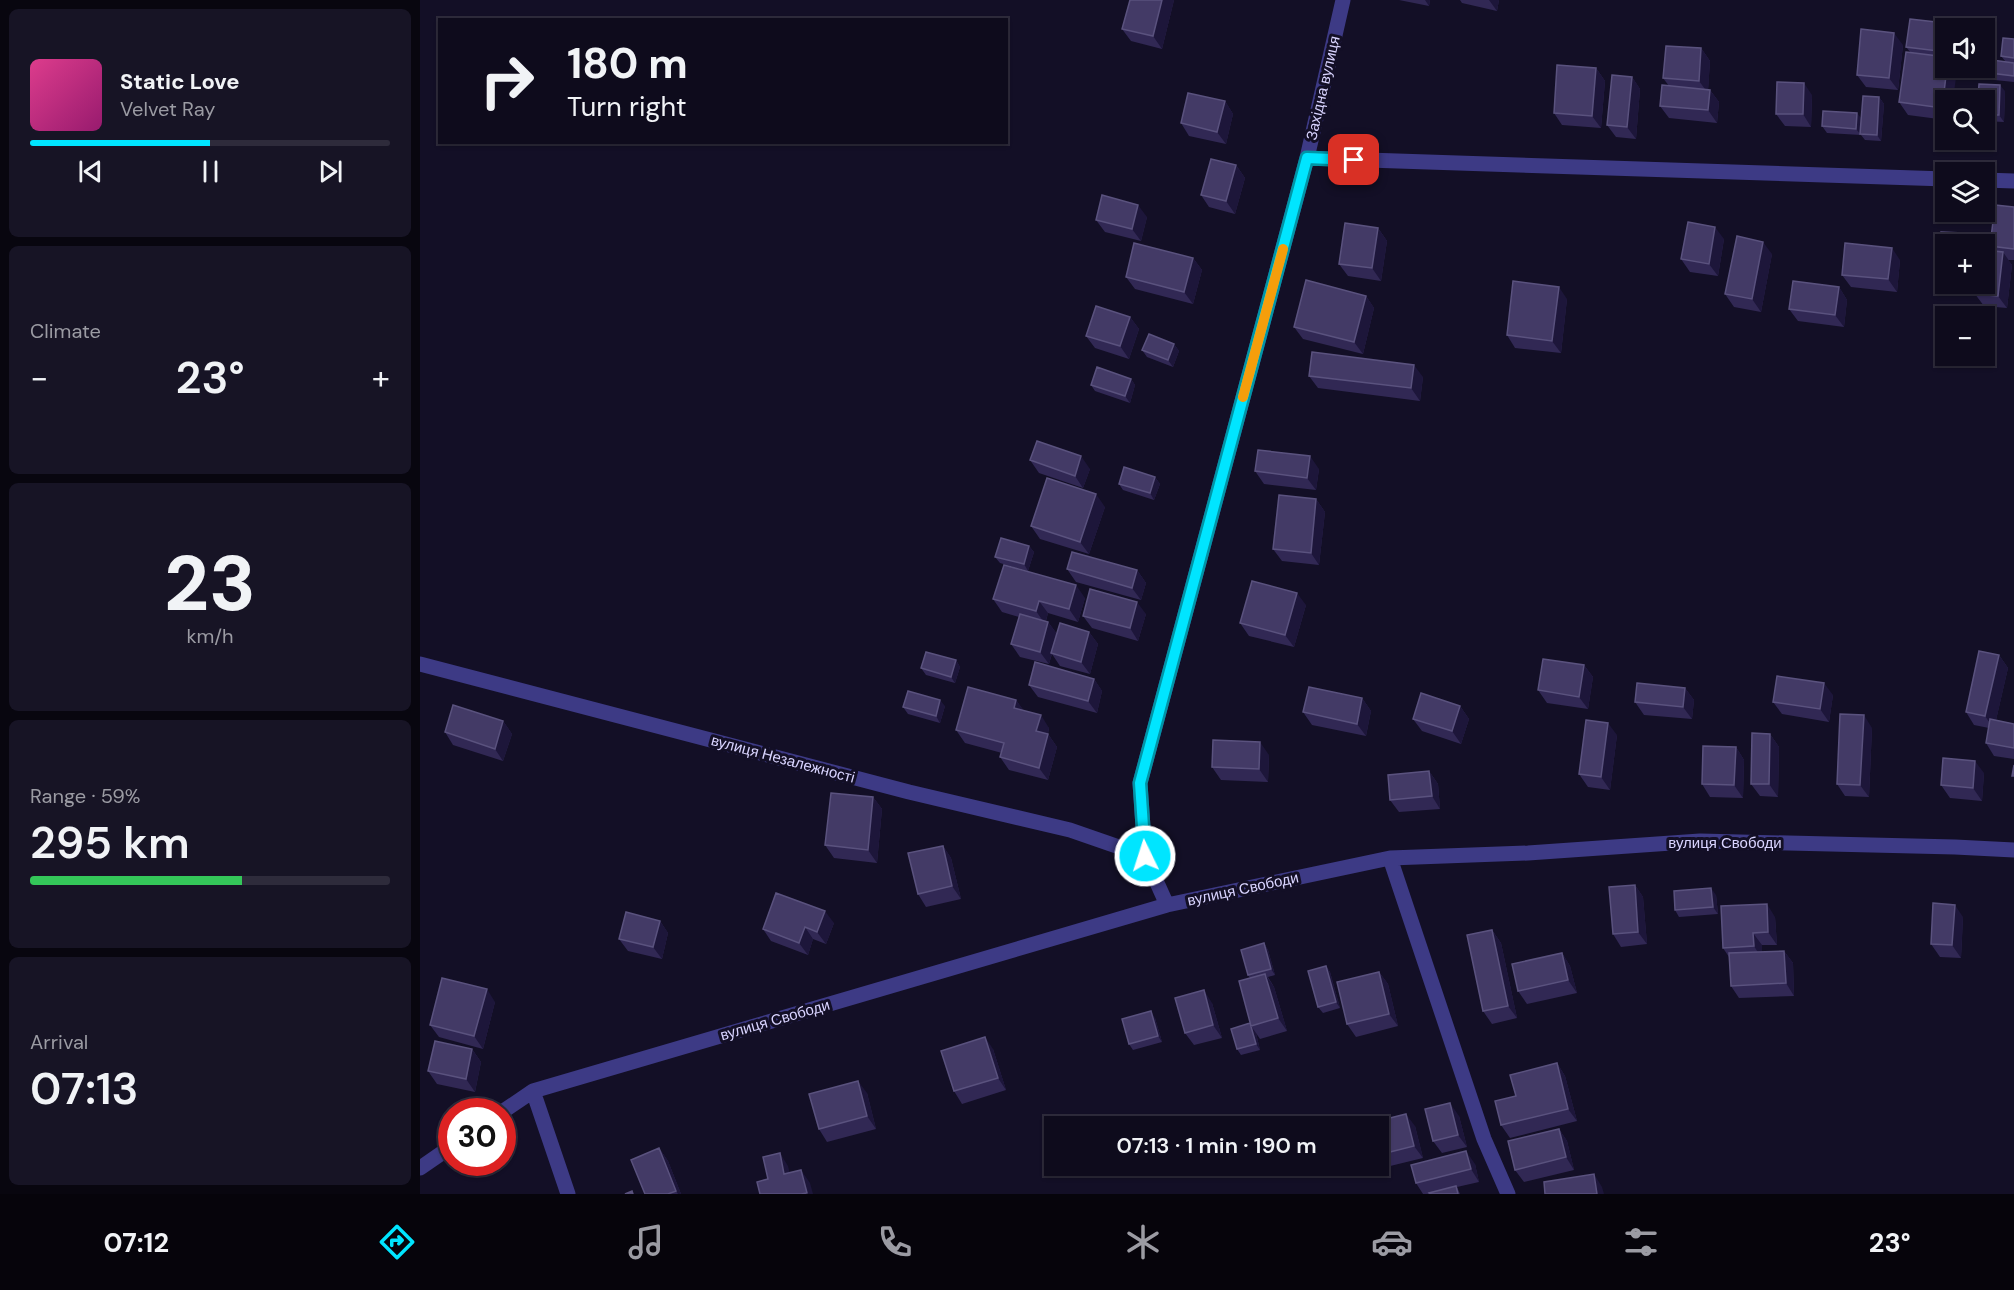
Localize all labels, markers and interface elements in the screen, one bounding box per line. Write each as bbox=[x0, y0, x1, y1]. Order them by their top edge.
map controls bbox=[1935, 18, 1995, 366]
button: sound bbox=[1935, 18, 1995, 78]
street label: Західна вулиця bbox=[1301, 34, 1345, 142]
text: 180 m bbox=[567, 36, 688, 91]
icon: right bbox=[468, 42, 546, 120]
text: Static Love bbox=[120, 67, 240, 96]
text: Turn right bbox=[567, 89, 687, 124]
button: search bbox=[1935, 90, 1995, 150]
text: Velvet Ray bbox=[120, 96, 215, 122]
pin bbox=[1328, 134, 1379, 185]
icon: arrive bbox=[1337, 143, 1370, 176]
icon: previous bbox=[74, 155, 107, 188]
icon: pause bbox=[194, 155, 227, 188]
icon: next bbox=[314, 155, 347, 188]
button: layers bbox=[1935, 162, 1995, 222]
button: + bbox=[1935, 234, 1995, 294]
button: − bbox=[1935, 306, 1995, 366]
text: Climate bbox=[30, 318, 101, 344]
text: 23° bbox=[176, 348, 245, 407]
text: − bbox=[30, 356, 48, 399]
text: + bbox=[372, 356, 390, 399]
text: 23 bbox=[164, 533, 256, 634]
text: km/h bbox=[186, 623, 234, 649]
street label: вулиця Незалежності bbox=[709, 730, 857, 788]
text: Range · 59% bbox=[30, 783, 141, 809]
text: 295 km bbox=[30, 813, 190, 872]
position arrow bbox=[1113, 824, 1177, 888]
street label: вулиця Свободи bbox=[1668, 833, 1782, 853]
street label: вулиця Свободи bbox=[1185, 867, 1301, 911]
street label: вулиця Свободи bbox=[718, 995, 832, 1045]
text: Arrival bbox=[30, 1029, 88, 1055]
text: 07:13 bbox=[30, 1059, 139, 1118]
speed limit sign: 30 bbox=[438, 1098, 516, 1176]
text: 07:13 · 1 min · 190 m bbox=[1116, 1131, 1317, 1160]
icon: directions bbox=[376, 1221, 418, 1263]
icon: music bbox=[625, 1221, 667, 1263]
icon: phone bbox=[874, 1221, 916, 1263]
icon: climate bbox=[1122, 1221, 1164, 1263]
icon: car bbox=[1371, 1221, 1413, 1263]
icon: filters bbox=[1620, 1221, 1662, 1263]
text: 07:12 bbox=[103, 1225, 169, 1260]
text: 23° bbox=[1869, 1225, 1911, 1260]

